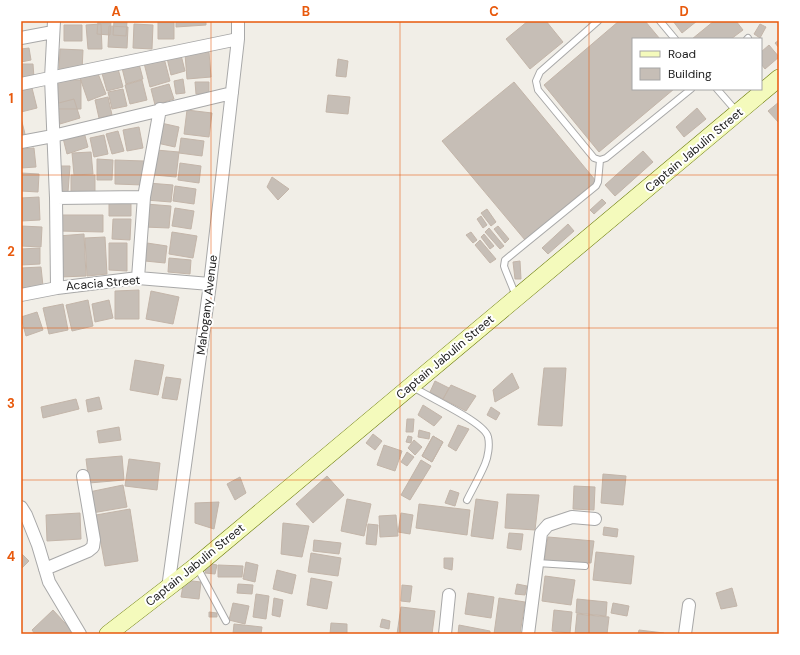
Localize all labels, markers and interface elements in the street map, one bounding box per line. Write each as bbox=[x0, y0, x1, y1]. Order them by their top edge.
text: A bbox=[111, 3, 121, 20]
text: B bbox=[302, 3, 310, 20]
text: C bbox=[489, 3, 499, 20]
text: D bbox=[679, 3, 689, 20]
legend bbox=[632, 38, 762, 90]
text: Road bbox=[668, 46, 696, 62]
text: Building bbox=[668, 66, 712, 82]
text: 1 bbox=[9, 90, 13, 107]
street label: Captain Jabulin Street bbox=[642, 104, 747, 196]
text: 2 bbox=[7, 243, 15, 260]
street label: Mahogany Avenue bbox=[193, 254, 221, 356]
street label: Acacia Street bbox=[65, 272, 141, 294]
street label: Captain Jabulin Street bbox=[393, 311, 498, 403]
text: 3 bbox=[7, 395, 15, 412]
street label: Captain Jabulin Street bbox=[142, 520, 248, 610]
text: 4 bbox=[7, 548, 15, 565]

